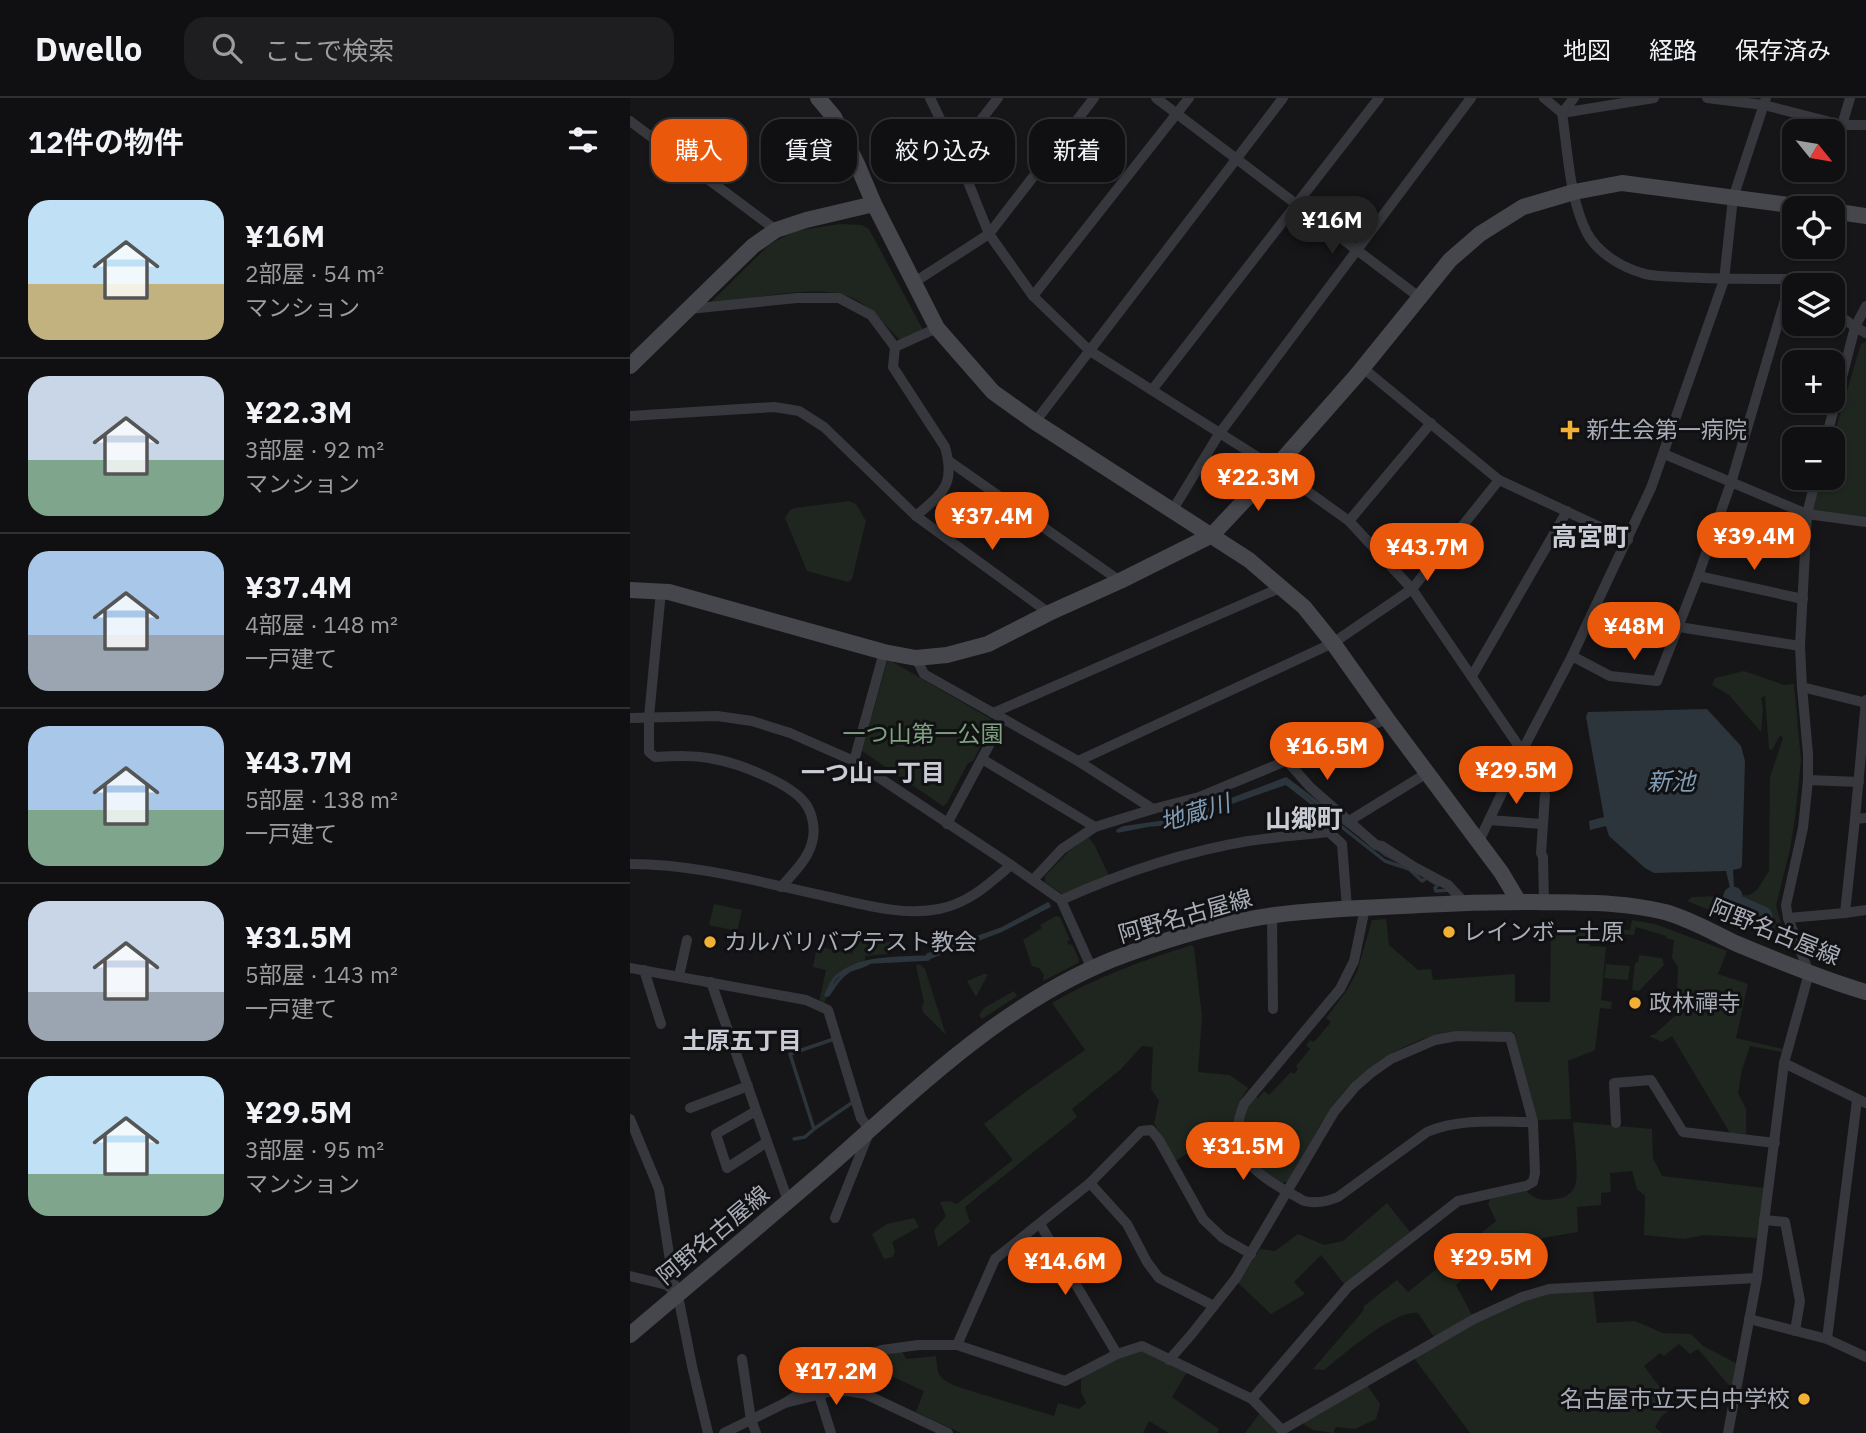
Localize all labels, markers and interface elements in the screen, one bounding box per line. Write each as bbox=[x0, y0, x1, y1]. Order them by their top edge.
search box bbox=[184, 17, 674, 80]
text: Dwello bbox=[35, 27, 142, 70]
icon: search bbox=[208, 29, 246, 67]
text: ここで検索 bbox=[264, 33, 394, 67]
text: 地図 bbox=[1563, 34, 1611, 66]
text: 経路 bbox=[1649, 34, 1697, 66]
text: 保存済み bbox=[1735, 34, 1831, 66]
chip: 購入 bbox=[651, 119, 747, 182]
chip: 賃貸 bbox=[761, 119, 857, 182]
chip: 絞り込み bbox=[871, 119, 1015, 182]
chip: 新着 bbox=[1029, 119, 1125, 182]
north arrow bbox=[1782, 119, 1844, 182]
map controls bbox=[1782, 119, 1845, 490]
icon: filters bbox=[564, 121, 602, 159]
text: 12件の物件 bbox=[28, 122, 184, 161]
button: locate bbox=[1782, 196, 1845, 259]
pin: ¥16M bbox=[1291, 197, 1373, 256]
text: ¥16M bbox=[1301, 204, 1363, 234]
text: ¥16M bbox=[245, 216, 325, 255]
icon: home bbox=[84, 228, 168, 312]
text: 2部屋 · 54 m² bbox=[245, 258, 384, 288]
button: layers bbox=[1782, 273, 1845, 336]
text: マンション bbox=[245, 292, 360, 322]
button: + bbox=[1782, 350, 1845, 413]
text: ¥22.3M bbox=[245, 392, 352, 431]
icon: home bbox=[84, 404, 168, 488]
place label: 新生会第一病院 bbox=[1586, 414, 1747, 444]
marker: 新生会第一病院 bbox=[1560, 420, 1580, 440]
button: − bbox=[1782, 427, 1845, 490]
text: 3部屋 · 92 m² bbox=[245, 434, 384, 464]
pin: ¥22.3M bbox=[1201, 454, 1315, 513]
text: ¥22.3M bbox=[1217, 461, 1299, 491]
text: マンション bbox=[245, 468, 360, 498]
pin: ¥37.4M bbox=[935, 492, 1049, 552]
text: ¥37.4M bbox=[951, 500, 1033, 530]
pin: ¥39.4M bbox=[1697, 512, 1811, 572]
district label: 高宮町 bbox=[1551, 519, 1629, 553]
text: ¥39.4M bbox=[1713, 520, 1795, 550]
pin: ¥43.7M bbox=[1370, 524, 1484, 583]
text: ¥43.7M bbox=[1386, 531, 1468, 561]
text: ¥37.4M bbox=[245, 567, 352, 606]
icon: home bbox=[84, 579, 168, 663]
pin: ¥48M bbox=[1593, 602, 1675, 662]
text: 4部屋 · 148 m² bbox=[245, 609, 398, 639]
text: ¥48M bbox=[1603, 610, 1665, 640]
text: 一戸建て bbox=[245, 643, 337, 673]
park label: 一つ山第一公園 bbox=[843, 718, 1004, 748]
pin: ¥16.5M bbox=[1270, 722, 1384, 782]
text: ¥16.5M bbox=[1286, 730, 1368, 760]
text: ¥43.7M bbox=[245, 742, 352, 781]
pin: ¥29.5M bbox=[1459, 746, 1573, 806]
icon: home bbox=[84, 754, 168, 838]
text: ¥29.5M bbox=[1475, 754, 1557, 784]
district label: 一つ山一丁目 bbox=[801, 756, 945, 788]
water label: 新池 bbox=[1647, 765, 1697, 797]
text: 5部屋 · 138 m² bbox=[245, 784, 398, 814]
water label: 地蔵川 bbox=[1156, 785, 1237, 838]
district label: 山郷町 bbox=[1265, 801, 1343, 835]
text: 一戸建て bbox=[245, 818, 337, 848]
street label: 阿野名古屋線 bbox=[1114, 882, 1255, 948]
street label: 阿野名古屋線 bbox=[1706, 891, 1845, 971]
place label: レインボー土原 bbox=[1463, 916, 1624, 946]
text: ¥31.5M bbox=[245, 917, 352, 956]
marker: レインボー土原 bbox=[1441, 924, 1457, 940]
place label: カルバリバプテスト教会 bbox=[724, 926, 977, 956]
icon: home bbox=[84, 929, 168, 1013]
marker: カルバリバプテスト教会 bbox=[702, 934, 718, 950]
text: 5部屋 · 143 m² bbox=[245, 959, 398, 989]
place label: 政林禪寺 bbox=[1649, 987, 1741, 1017]
text: 一戸建て bbox=[245, 993, 337, 1023]
marker: 政林禪寺 bbox=[1627, 995, 1643, 1011]
district label: 土原五丁目 bbox=[682, 1024, 802, 1056]
text: ¥29.5M bbox=[245, 1092, 352, 1131]
icon: home bbox=[84, 1104, 168, 1188]
pin: ¥31.5M bbox=[1186, 1122, 1300, 1182]
text: ¥31.5M bbox=[1202, 1130, 1284, 1160]
text: 3部屋 · 95 m² bbox=[245, 1134, 384, 1164]
text: マンション bbox=[245, 1168, 360, 1198]
street label: 阿野名古屋線 bbox=[650, 1178, 775, 1290]
pin: ¥29.5M bbox=[1434, 1234, 1548, 1293]
pin: ¥14.6M bbox=[1008, 1238, 1122, 1297]
text: ¥29.5M bbox=[1450, 1241, 1532, 1271]
text: ¥14.6M bbox=[1024, 1245, 1106, 1275]
pin: ¥17.2M bbox=[779, 1348, 893, 1407]
text: ¥17.2M bbox=[795, 1355, 877, 1385]
place label: 名古屋市立天白中学校 bbox=[1560, 1383, 1790, 1413]
marker: 名古屋市立天白中学校 bbox=[1796, 1391, 1812, 1407]

